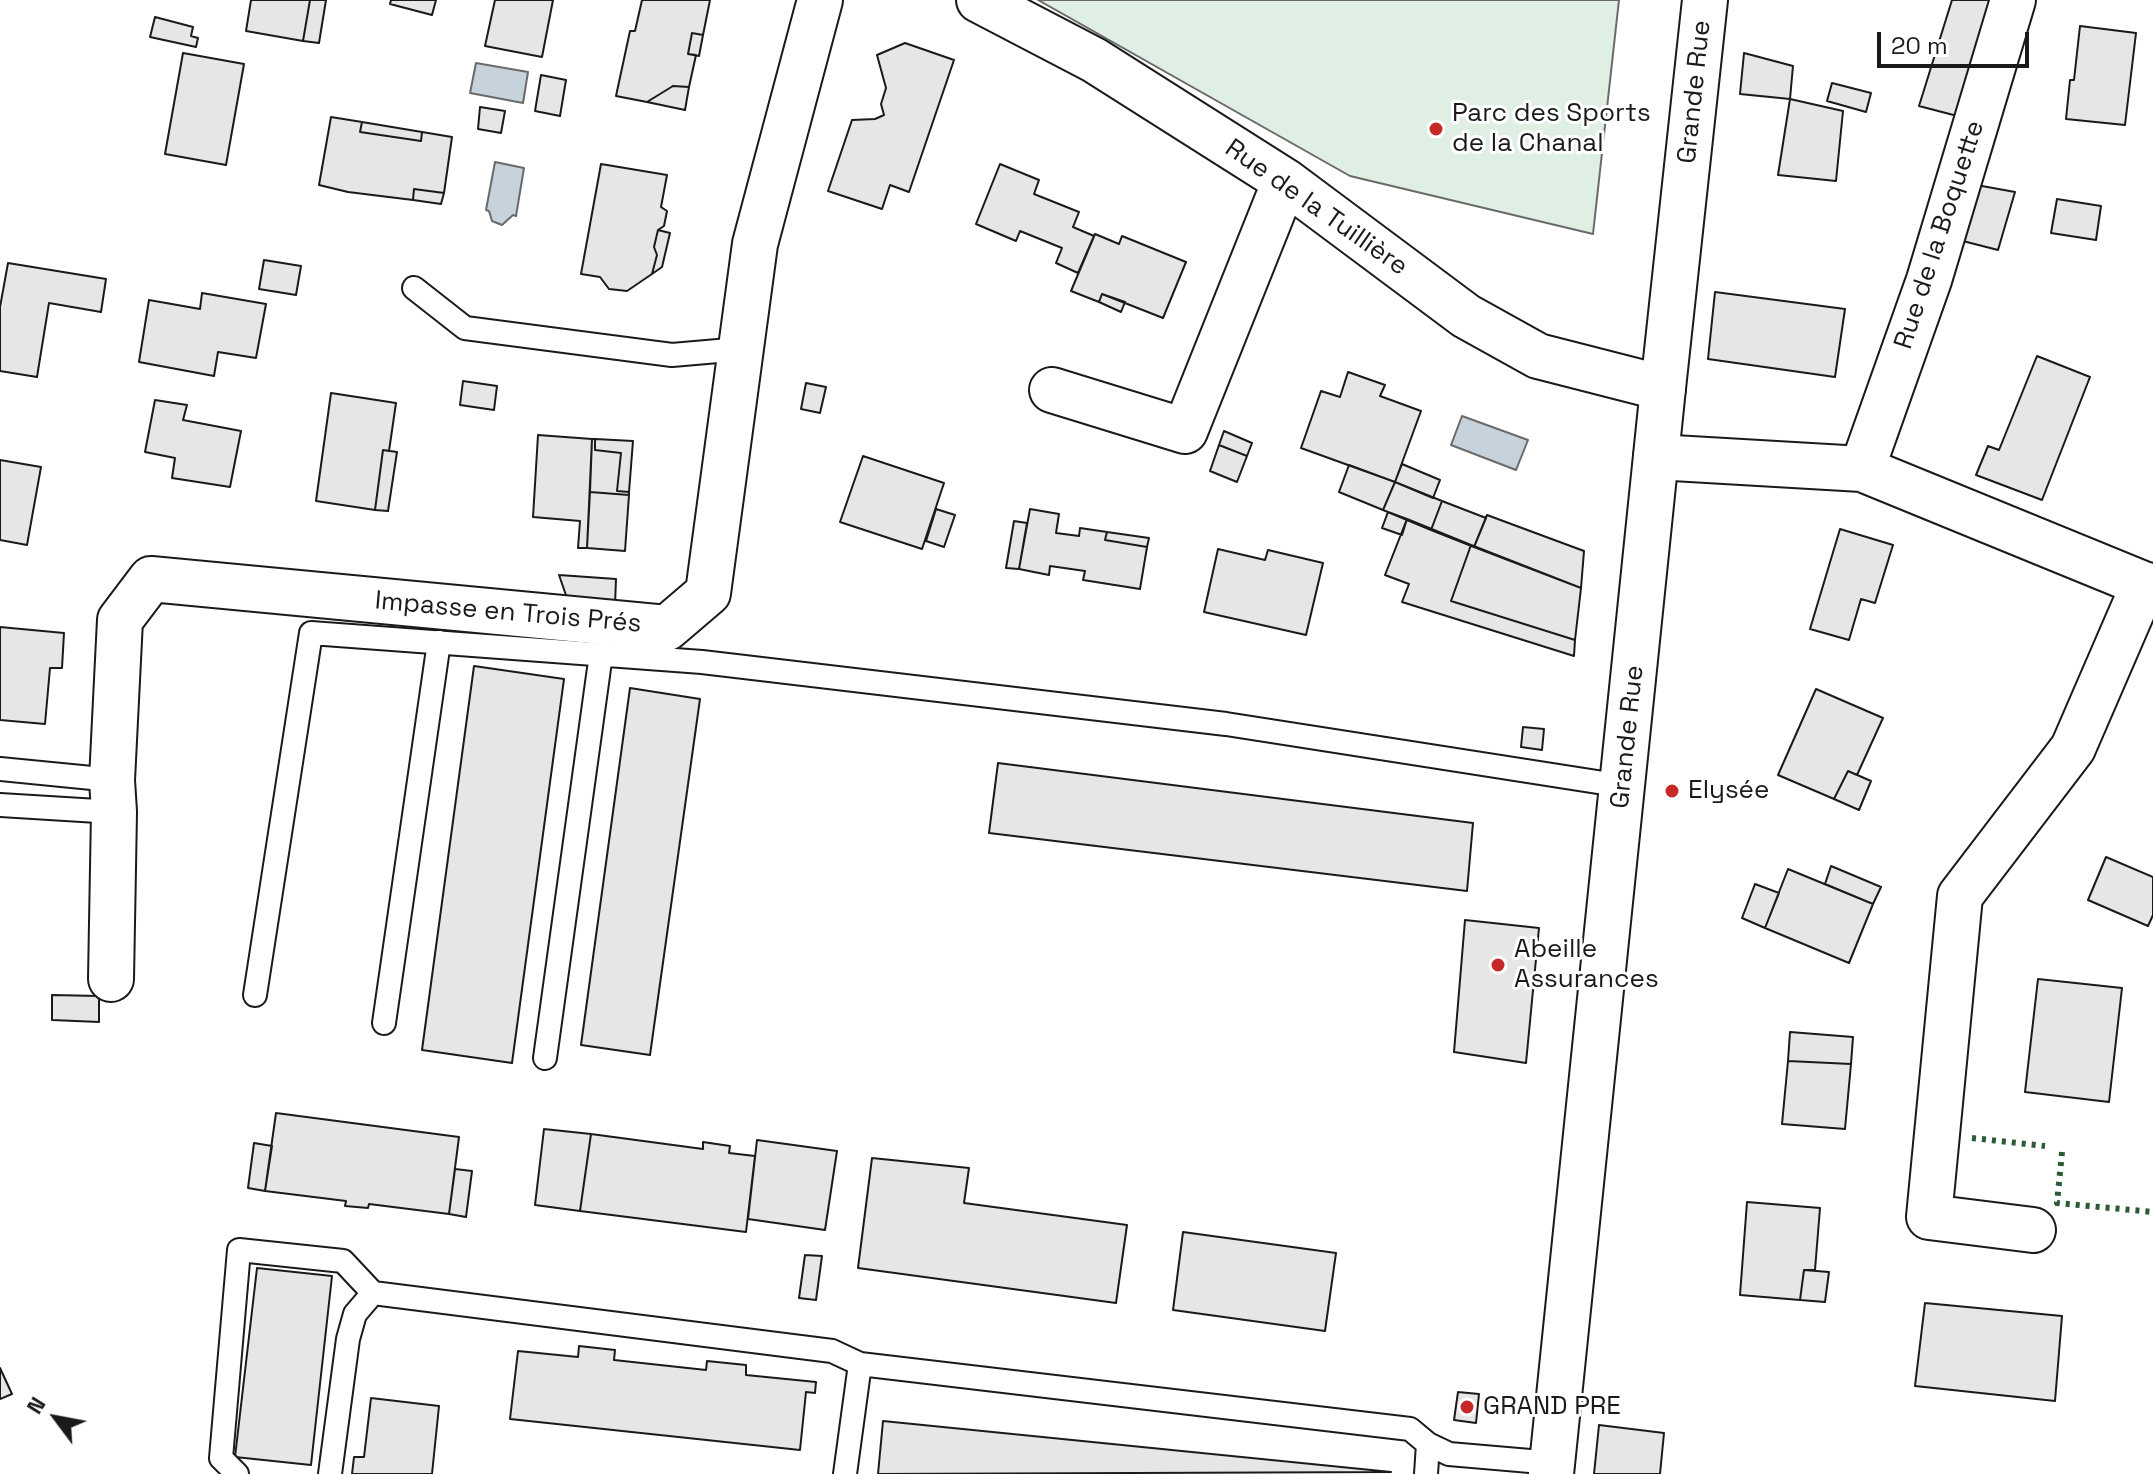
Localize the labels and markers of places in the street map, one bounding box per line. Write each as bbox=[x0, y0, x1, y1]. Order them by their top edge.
place label: Parc des Sports de la Chanal bbox=[1452, 98, 1651, 160]
marker: Parc des Sports de la Chanal bbox=[1427, 120, 1445, 138]
place label: Elysée bbox=[1688, 775, 1769, 807]
marker: Elysée bbox=[1663, 782, 1681, 800]
place label: Abeille Assurances bbox=[1514, 934, 1659, 996]
marker: Abeille Assurances bbox=[1489, 956, 1507, 974]
place label: GRAND PRE bbox=[1483, 1391, 1621, 1423]
marker: GRAND PRE bbox=[1458, 1398, 1476, 1416]

